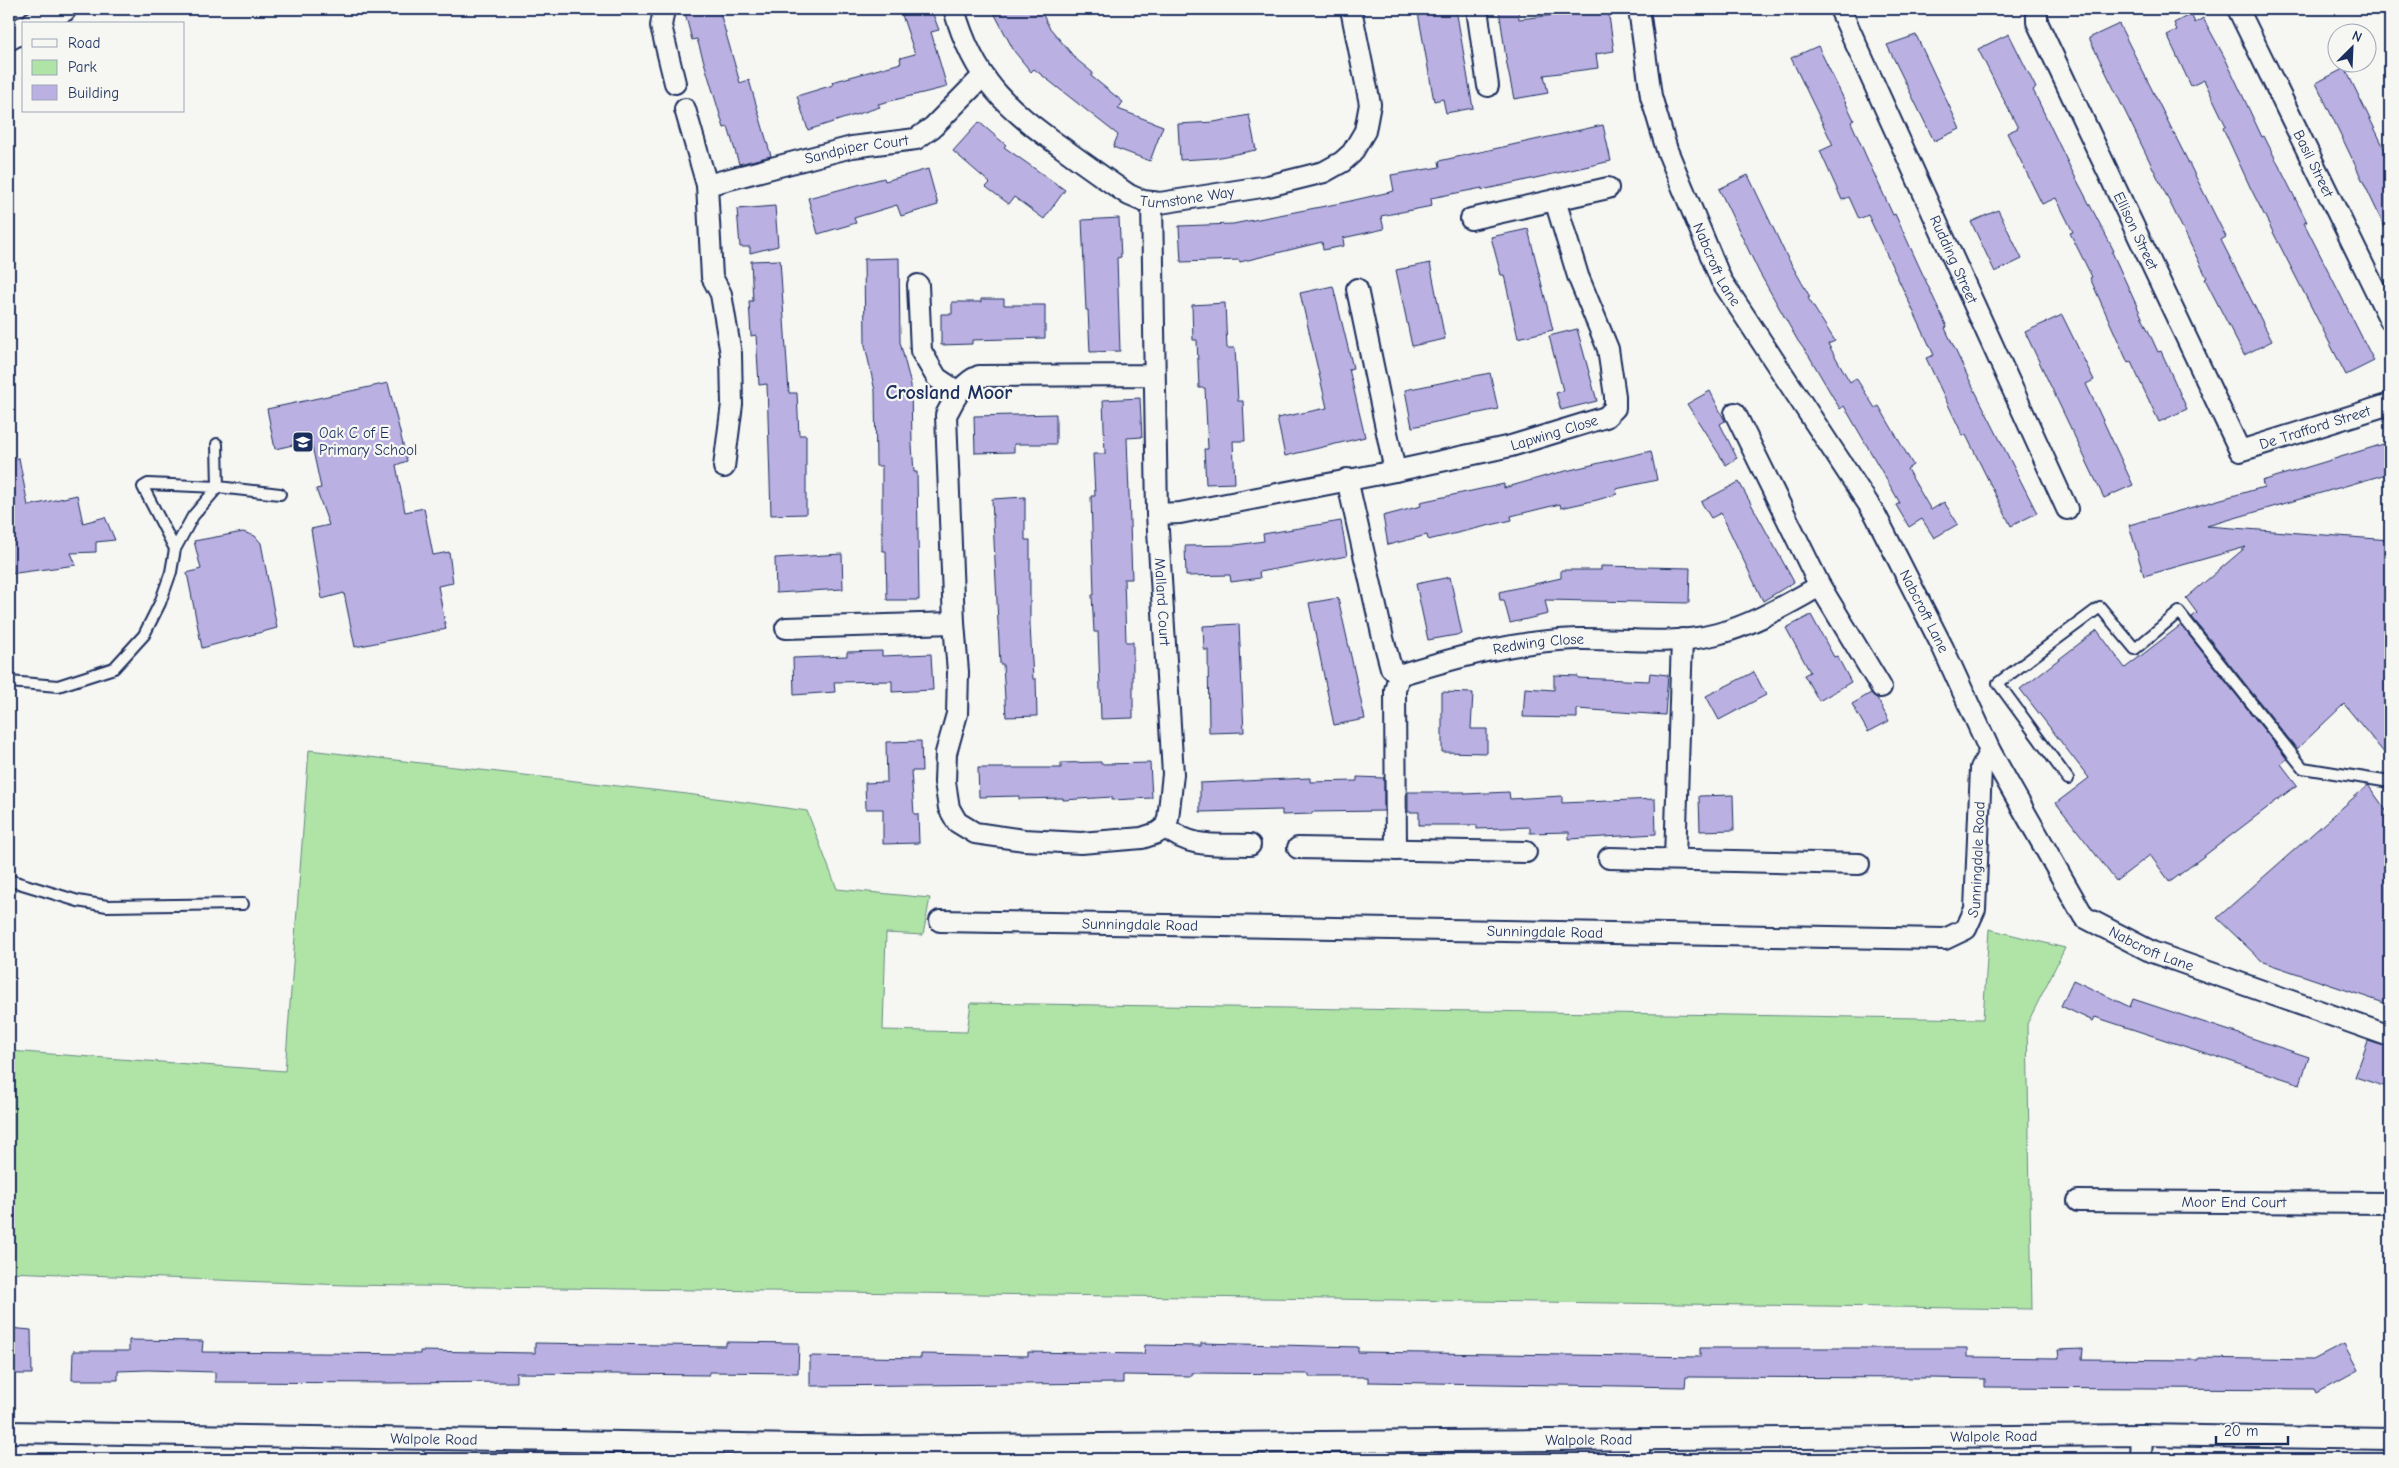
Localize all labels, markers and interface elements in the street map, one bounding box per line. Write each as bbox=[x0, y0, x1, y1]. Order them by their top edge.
legend bbox=[22, 22, 185, 112]
north arrow bbox=[2326, 22, 2376, 72]
text: N bbox=[2349, 27, 2365, 46]
text: Road bbox=[68, 34, 100, 52]
text: Park bbox=[68, 58, 97, 76]
text: Building bbox=[68, 84, 119, 102]
street label: Basil Street bbox=[2289, 127, 2338, 201]
street label: Sandpiper Court bbox=[803, 131, 910, 168]
street label: Turnstone Way bbox=[1139, 182, 1236, 212]
street label: Ellison Street bbox=[2110, 189, 2162, 273]
street label: Rudding Street bbox=[1926, 213, 1982, 307]
street label: Nabcroft Lane bbox=[1689, 220, 1745, 310]
district label: Crosland Moor bbox=[886, 381, 1012, 404]
street label: De Trafford Street bbox=[2257, 402, 2373, 453]
street label: Lapwing Close bbox=[1508, 411, 1601, 455]
place label: Oak C of E Primary School bbox=[319, 424, 417, 459]
school or university icon: Oak C of E Primary School bbox=[291, 430, 315, 454]
street label: Mallard Court bbox=[1151, 557, 1174, 647]
street label: Nabcroft Lane bbox=[1896, 567, 1953, 656]
street label: Redwing Close bbox=[1491, 630, 1585, 658]
street label: Sunningdale Road bbox=[1963, 801, 1989, 920]
street label: Sunningdale Road bbox=[1082, 915, 1198, 935]
street label: Sunningdale Road bbox=[1487, 922, 1603, 942]
street label: Nabcroft Lane bbox=[2106, 922, 2197, 975]
street label: Moor End Court bbox=[2182, 1193, 2287, 1211]
scale bar bbox=[2216, 1413, 2289, 1445]
text: 20 m bbox=[2224, 1422, 2258, 1440]
street label: Walpole Road bbox=[1950, 1427, 2038, 1446]
street label: Walpole Road bbox=[390, 1429, 478, 1449]
street label: Walpole Road bbox=[1545, 1430, 1633, 1449]

